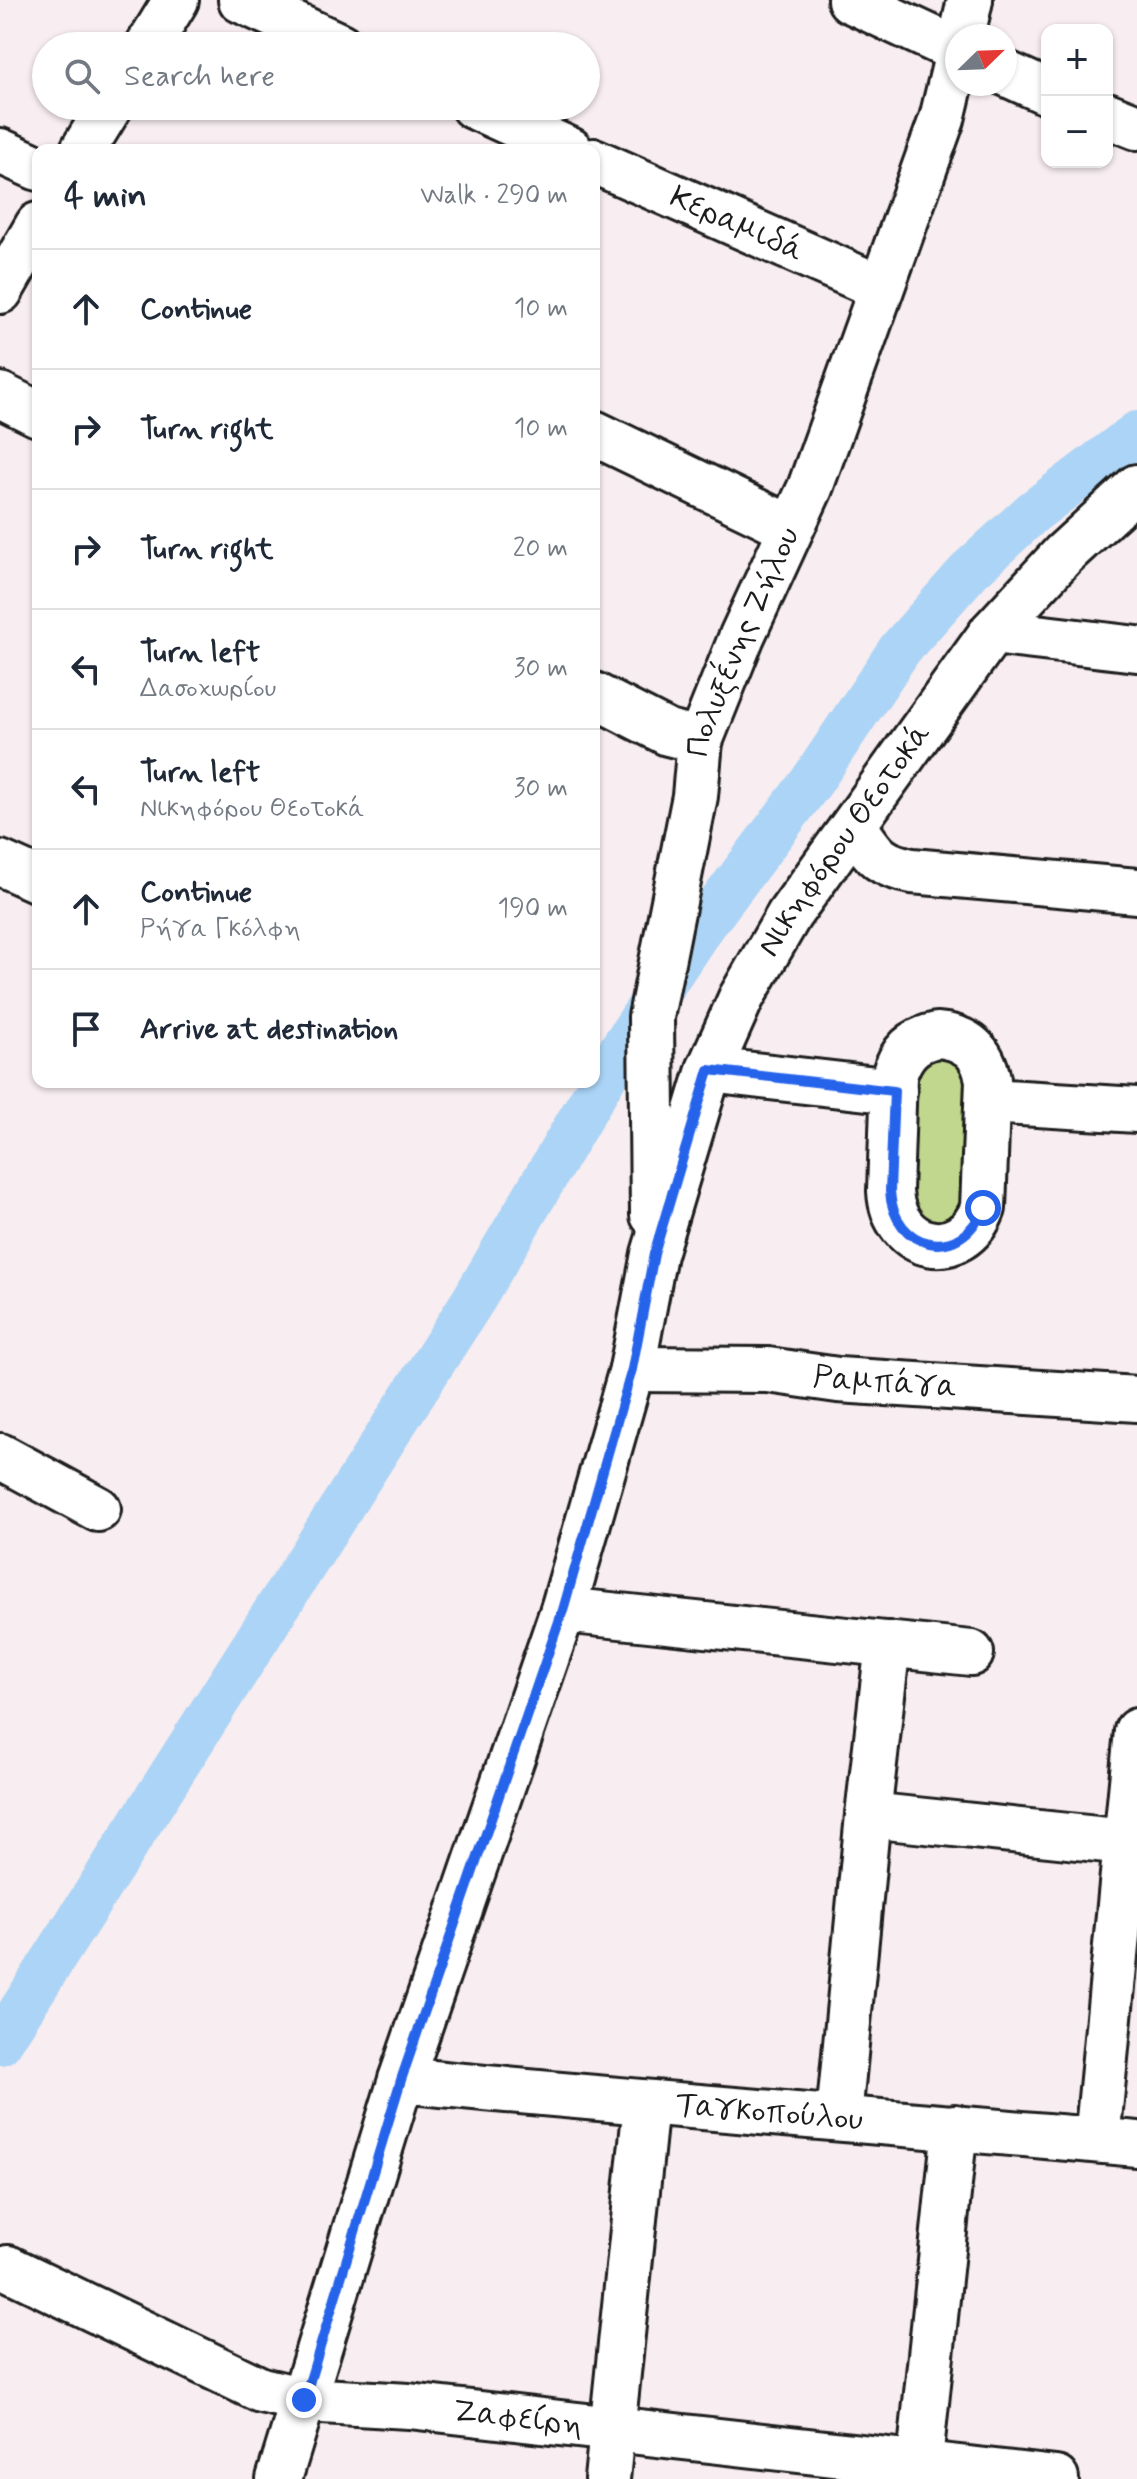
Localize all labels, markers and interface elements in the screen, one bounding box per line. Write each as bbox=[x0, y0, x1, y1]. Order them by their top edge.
north arrow bbox=[945, 24, 1017, 96]
map controls bbox=[1041, 24, 1113, 168]
button: + bbox=[1041, 24, 1113, 96]
search box bbox=[32, 32, 600, 120]
icon: search bbox=[60, 54, 104, 98]
text: Search here bbox=[124, 57, 275, 96]
button: − bbox=[1041, 96, 1113, 168]
text: 4 min bbox=[64, 174, 147, 219]
street label: Κεραμιδά bbox=[663, 176, 810, 272]
text: Walk · 290 m bbox=[420, 179, 568, 213]
icon: ahead bbox=[64, 287, 108, 331]
text: Continue bbox=[140, 290, 252, 329]
text: 10 m bbox=[514, 292, 568, 326]
icon: right bbox=[64, 407, 108, 451]
text: Turn right bbox=[140, 410, 273, 449]
text: 10 m bbox=[514, 412, 568, 446]
street label: Πολυξένης Ζήλου bbox=[678, 520, 810, 759]
icon: right bbox=[64, 527, 108, 571]
text: Turn right bbox=[140, 530, 273, 569]
text: 20 m bbox=[513, 532, 568, 566]
text: Turn left bbox=[140, 633, 260, 672]
icon: left bbox=[64, 647, 108, 691]
text: 30 m bbox=[514, 652, 568, 686]
text: Δασοχωρίου bbox=[140, 672, 276, 706]
street label: Νικηφόρου Θεοτοκά bbox=[748, 715, 941, 964]
text: Turn left bbox=[140, 753, 260, 792]
icon: left bbox=[64, 767, 108, 811]
text: 30 m bbox=[514, 772, 568, 806]
text: Νικηφόρου Θεοτοκά bbox=[140, 792, 364, 826]
text: Continue bbox=[140, 873, 252, 912]
icon: ahead bbox=[64, 887, 108, 931]
text: 190 m bbox=[498, 892, 568, 926]
text: Ρήγα Γκόλφη bbox=[140, 912, 301, 946]
icon: arrive bbox=[64, 1007, 108, 1051]
text: Arrive at destination bbox=[140, 1010, 398, 1049]
route start bbox=[965, 1190, 1001, 1226]
street label: Ραμπάγα bbox=[811, 1356, 958, 1409]
street label: Ταγκοπούλου bbox=[674, 2084, 865, 2141]
route end bbox=[286, 2382, 322, 2418]
street label: Ζαφείρη bbox=[451, 2390, 585, 2446]

